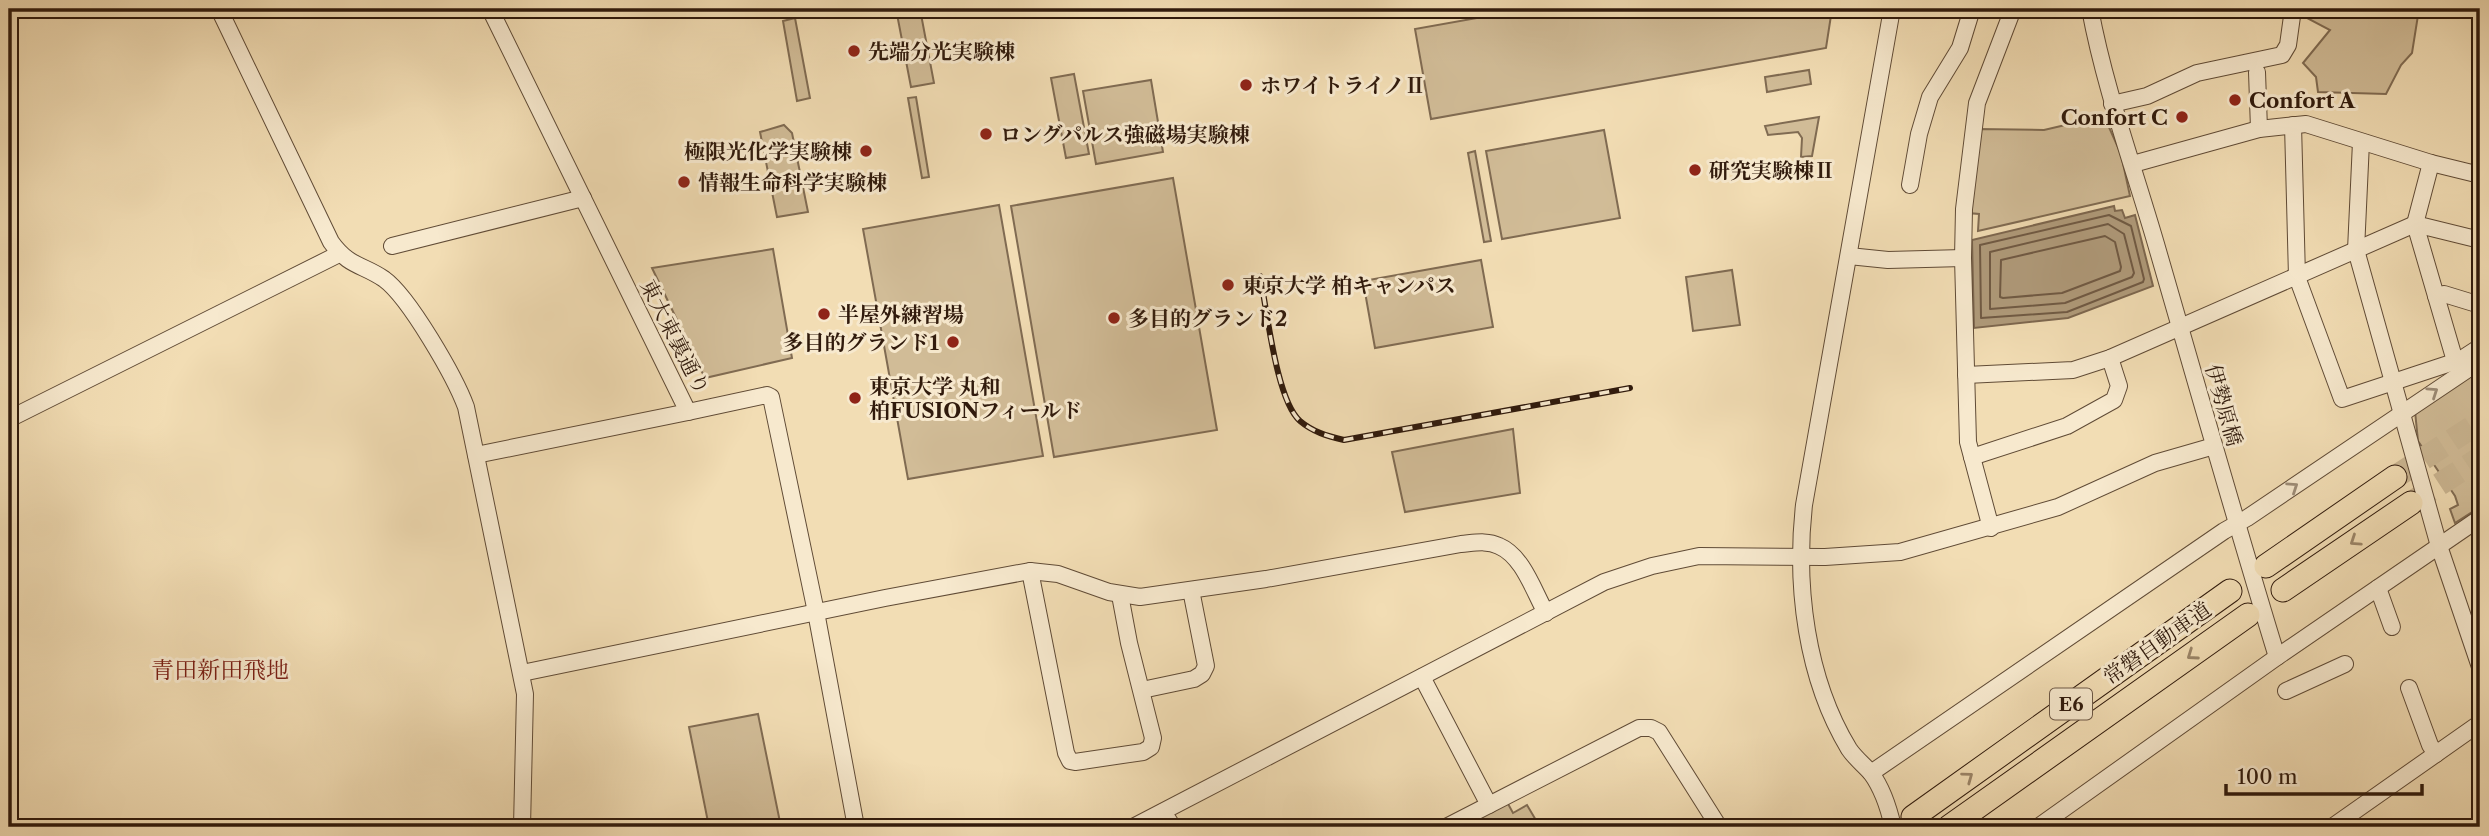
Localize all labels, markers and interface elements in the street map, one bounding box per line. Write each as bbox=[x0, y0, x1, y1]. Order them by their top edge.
place label: 先端分光実験棟 bbox=[868, 39, 1015, 64]
marker: 先端分光実験棟 bbox=[846, 43, 862, 59]
place label: ホワイトライノⅡ bbox=[1260, 73, 1425, 98]
marker: ホワイトライノⅡ bbox=[1238, 77, 1254, 93]
place label: Confort A bbox=[2249, 88, 2356, 113]
marker: Confort A bbox=[2227, 92, 2243, 108]
place label: Confort C bbox=[2061, 105, 2168, 130]
marker: Confort C bbox=[2174, 109, 2190, 125]
place label: ロングパルス強磁場実験棟 bbox=[1000, 122, 1250, 147]
marker: ロングパルス強磁場実験棟 bbox=[978, 126, 994, 142]
place label: 極限光化学実験棟 bbox=[684, 139, 852, 164]
marker: 極限光化学実験棟 bbox=[858, 143, 874, 159]
place label: 研究実験棟Ⅱ bbox=[1709, 158, 1835, 183]
marker: 研究実験棟Ⅱ bbox=[1687, 162, 1703, 178]
place label: 情報生命科学実験棟 bbox=[698, 170, 887, 195]
marker: 情報生命科学実験棟 bbox=[676, 174, 692, 190]
place label: 東京大学 柏キャンパス bbox=[1242, 273, 1456, 298]
street label: 東大東裏通り bbox=[635, 275, 715, 399]
marker: 東京大学 柏キャンパス bbox=[1220, 277, 1236, 293]
place label: 半屋外練習場 bbox=[838, 302, 964, 327]
marker: 半屋外練習場 bbox=[816, 306, 832, 322]
place label: 多目的グランド2 bbox=[1128, 306, 1287, 331]
marker: 多目的グランド2 bbox=[1106, 310, 1122, 326]
place label: 多目的グランド1 bbox=[783, 330, 940, 355]
marker: 多目的グランド1 bbox=[945, 334, 961, 350]
street label: 伊勢原橋 bbox=[2200, 361, 2248, 449]
place label: 東京大学 丸和 柏FUSIONフィールド bbox=[869, 374, 1082, 423]
one-way arrow bbox=[2425, 387, 2438, 400]
marker: 東京大学 丸和 柏FUSIONフィールド bbox=[847, 390, 863, 406]
one-way arrow bbox=[2285, 482, 2298, 495]
one-way arrow bbox=[2350, 533, 2363, 545]
street label: 常磐自動車道 bbox=[2098, 597, 2216, 689]
one-way arrow bbox=[2187, 647, 2200, 659]
district label: 青田新田飛地 bbox=[151, 656, 289, 684]
road number: E6 bbox=[2050, 688, 2092, 720]
scale bar bbox=[2226, 752, 2422, 796]
text: 100 m bbox=[2237, 764, 2298, 789]
one-way arrow bbox=[1960, 773, 1973, 785]

